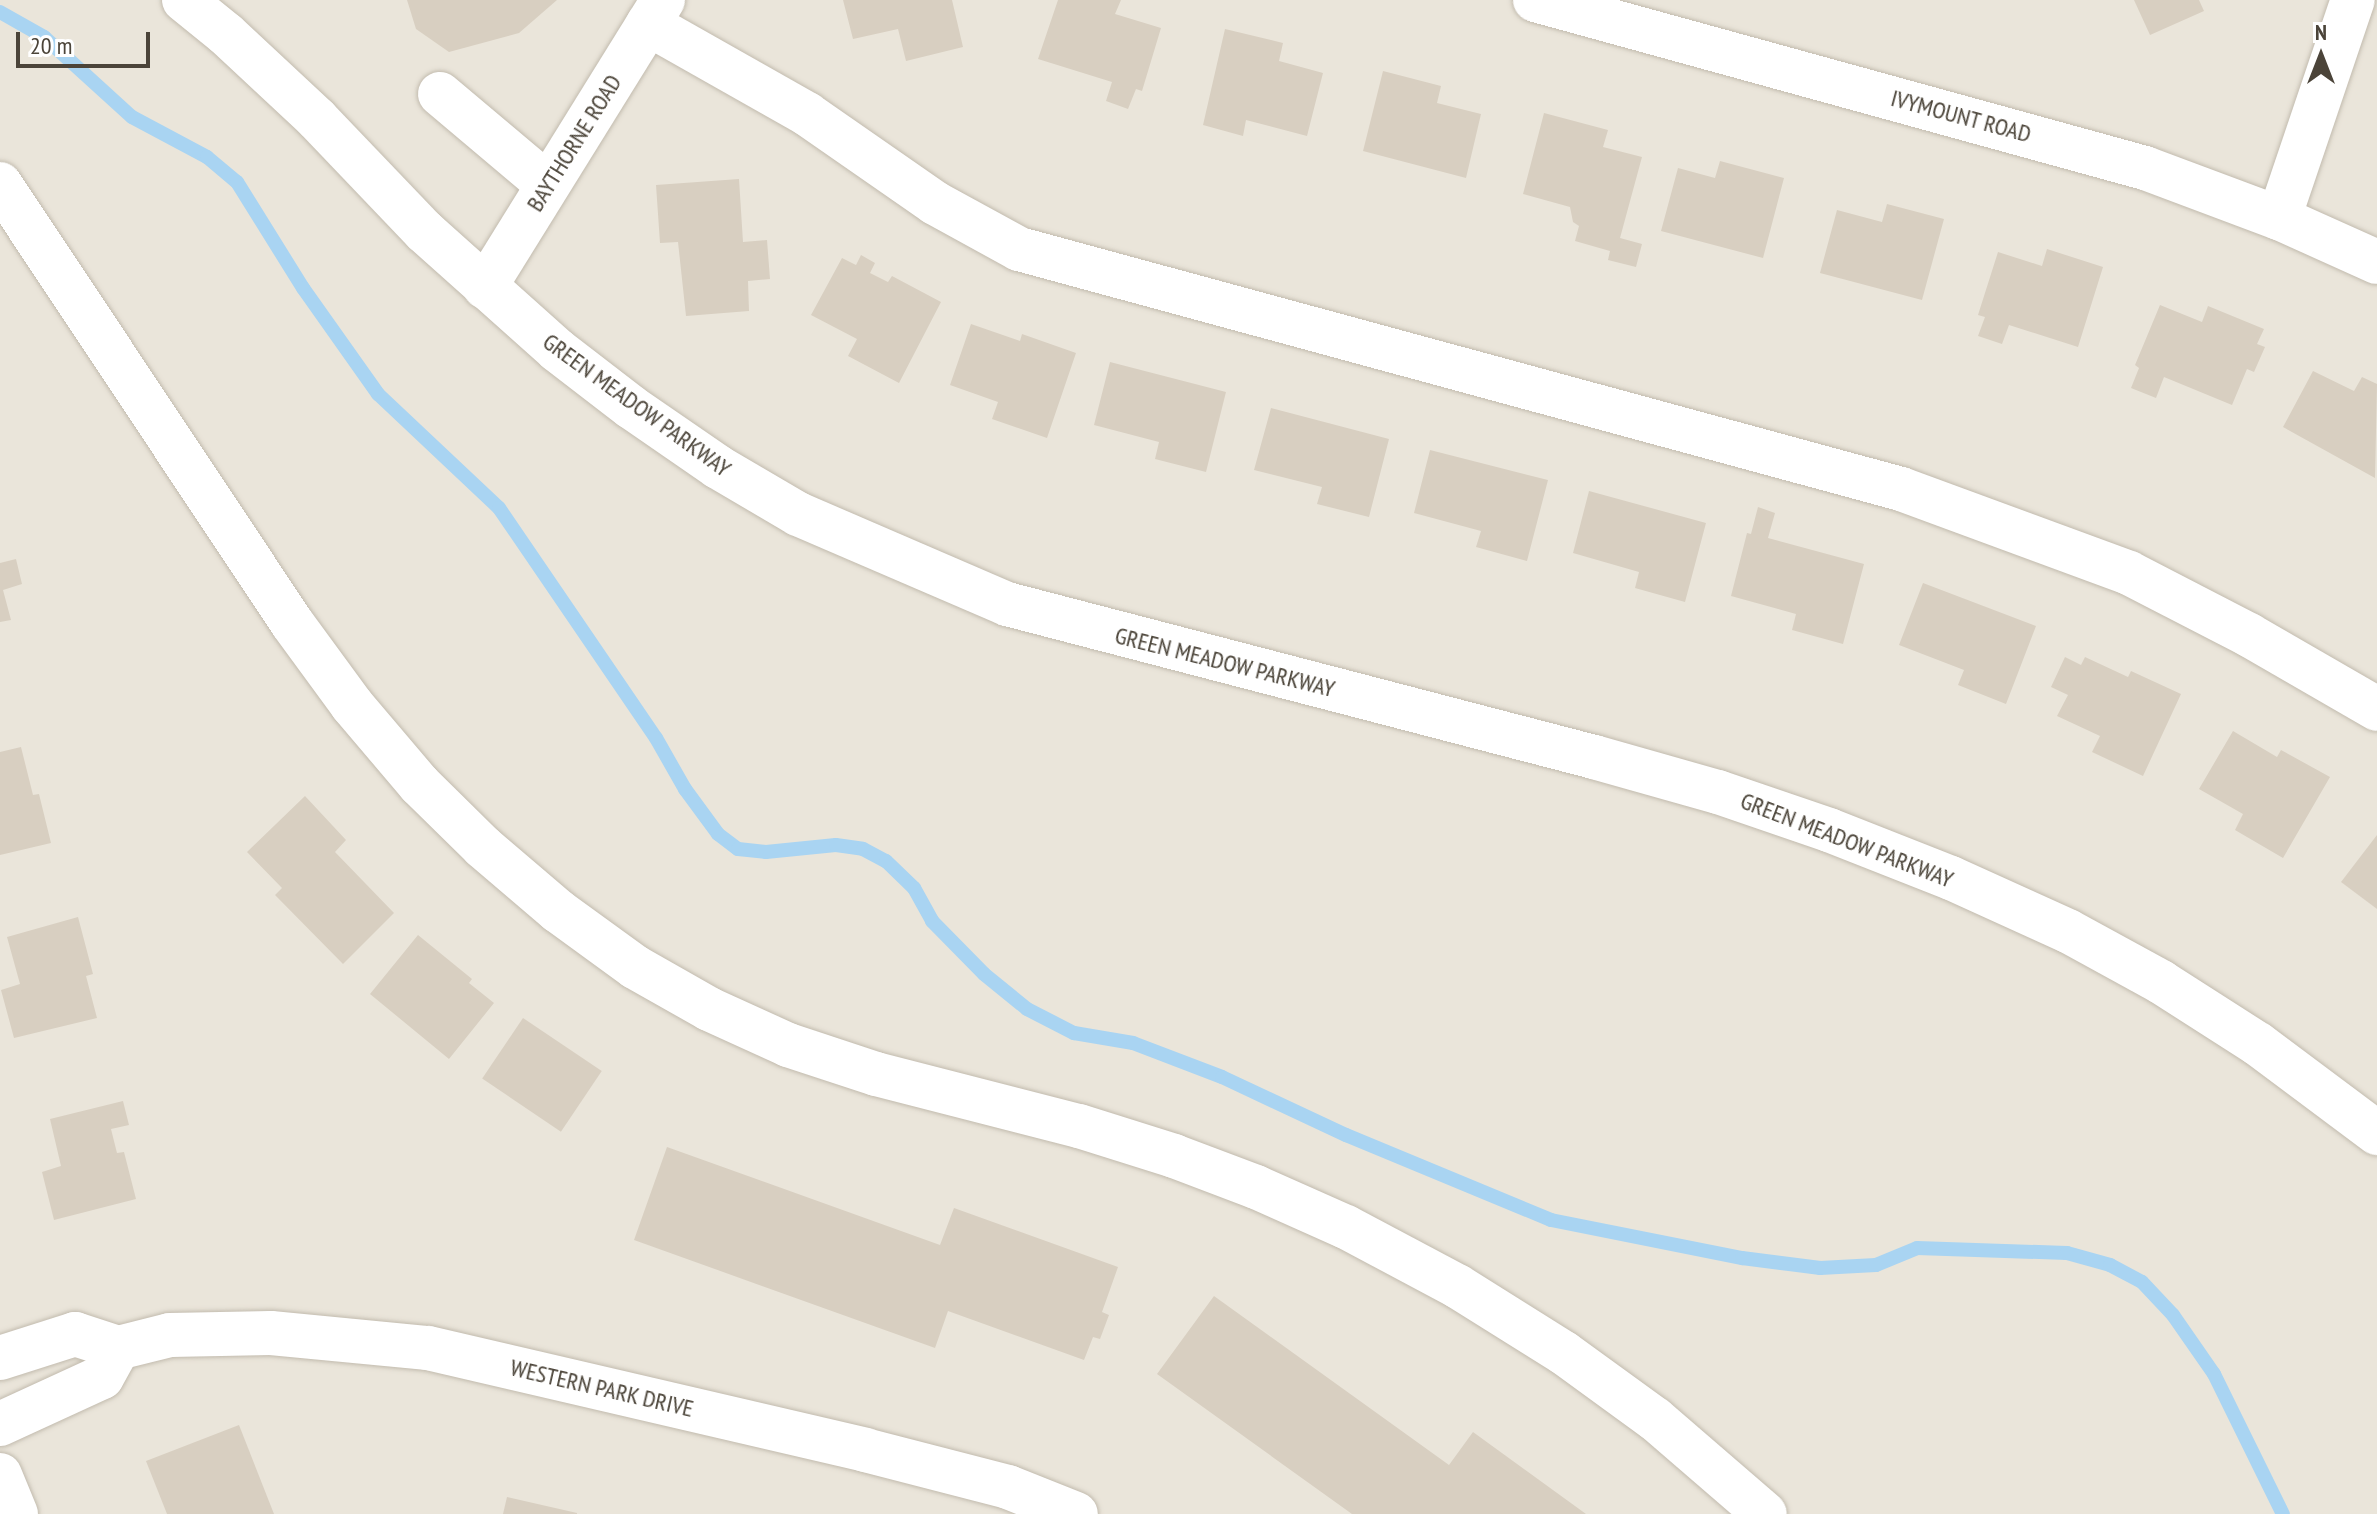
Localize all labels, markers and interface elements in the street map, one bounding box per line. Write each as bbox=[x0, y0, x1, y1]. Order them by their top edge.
scale bar bbox=[20, 16, 154, 66]
north arrow bbox=[2281, 16, 2361, 96]
text: N bbox=[2315, 18, 2327, 46]
text: 20 m bbox=[30, 30, 72, 61]
street label: BAYTHORNE ROAD bbox=[521, 69, 627, 217]
street label: IVYMOUNT ROAD bbox=[1887, 83, 2035, 149]
street label: GREEN MEADOW PARKWAY bbox=[537, 327, 737, 483]
street label: GREEN MEADOW PARKWAY bbox=[1112, 621, 1338, 703]
street label: GREEN MEADOW PARKWAY bbox=[1736, 786, 1958, 894]
street label: WESTERN PARK DRIVE bbox=[507, 1353, 697, 1423]

